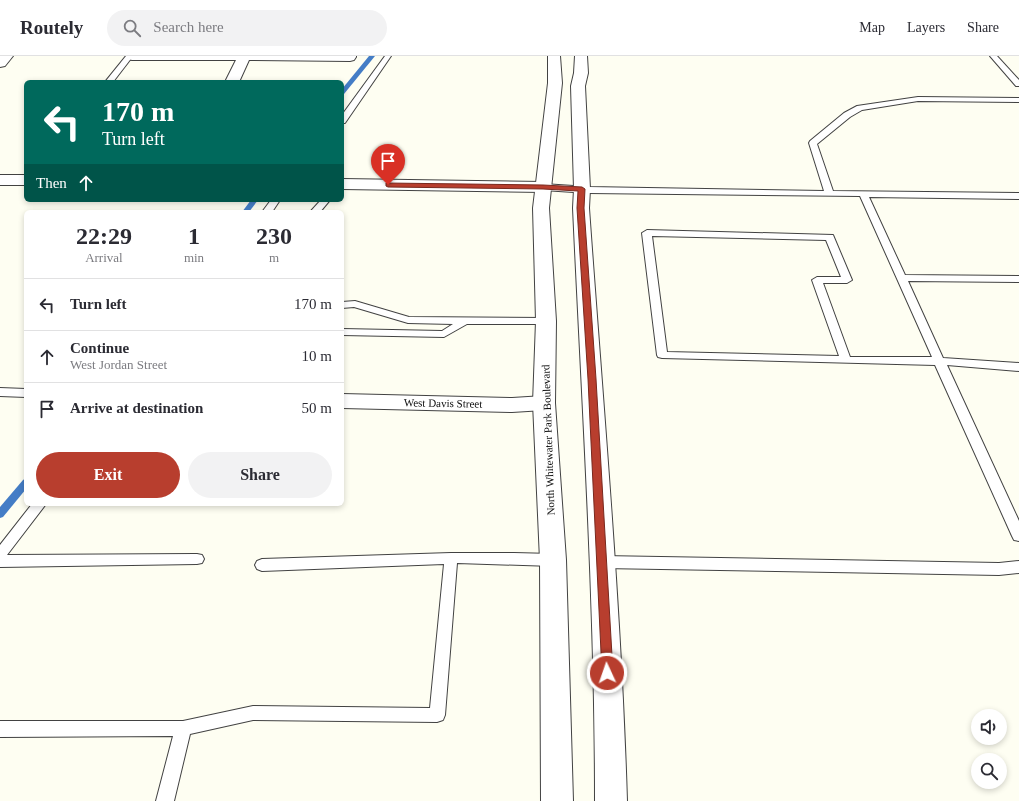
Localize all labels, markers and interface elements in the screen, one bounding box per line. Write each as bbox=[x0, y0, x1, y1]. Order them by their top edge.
search box bbox=[107, 10, 387, 46]
text: Routely bbox=[20, 17, 83, 38]
icon: search bbox=[121, 17, 143, 39]
text: Search here bbox=[153, 19, 224, 35]
text: Map bbox=[859, 20, 885, 35]
text: Layers bbox=[907, 20, 945, 35]
text: Share bbox=[967, 20, 999, 35]
icon: left bbox=[36, 96, 88, 148]
text: 170 m bbox=[102, 96, 174, 127]
text: Turn left bbox=[102, 129, 165, 149]
pin bbox=[371, 144, 405, 185]
icon: arrive bbox=[377, 150, 399, 172]
icon: ahead bbox=[75, 172, 97, 194]
text: Then bbox=[36, 175, 67, 191]
text: 22:29 bbox=[76, 223, 132, 249]
text: 1 bbox=[188, 223, 200, 249]
text: 230 bbox=[256, 223, 292, 249]
text: Arrival bbox=[85, 250, 123, 265]
text: min bbox=[184, 250, 204, 265]
text: m bbox=[269, 250, 279, 265]
icon: left bbox=[36, 294, 58, 316]
text: Turn left bbox=[70, 296, 127, 312]
text: 170 m bbox=[294, 296, 332, 312]
text: Continue bbox=[70, 340, 129, 356]
icon: ahead bbox=[36, 346, 58, 368]
text: 10 m bbox=[302, 348, 332, 364]
text: West Jordan Street bbox=[70, 357, 167, 372]
street label: North Whitewater Park Boulevard bbox=[539, 364, 557, 516]
street label: West Davis Street bbox=[404, 396, 482, 410]
icon: arrive bbox=[36, 398, 58, 420]
text: Arrive at destination bbox=[70, 400, 203, 416]
text: 50 m bbox=[302, 400, 332, 416]
button: Exit bbox=[36, 452, 180, 498]
button: Share bbox=[188, 452, 332, 498]
position arrow bbox=[586, 652, 628, 694]
map controls bbox=[971, 709, 1007, 789]
button: sound bbox=[971, 709, 1007, 745]
button: search bbox=[971, 753, 1007, 789]

